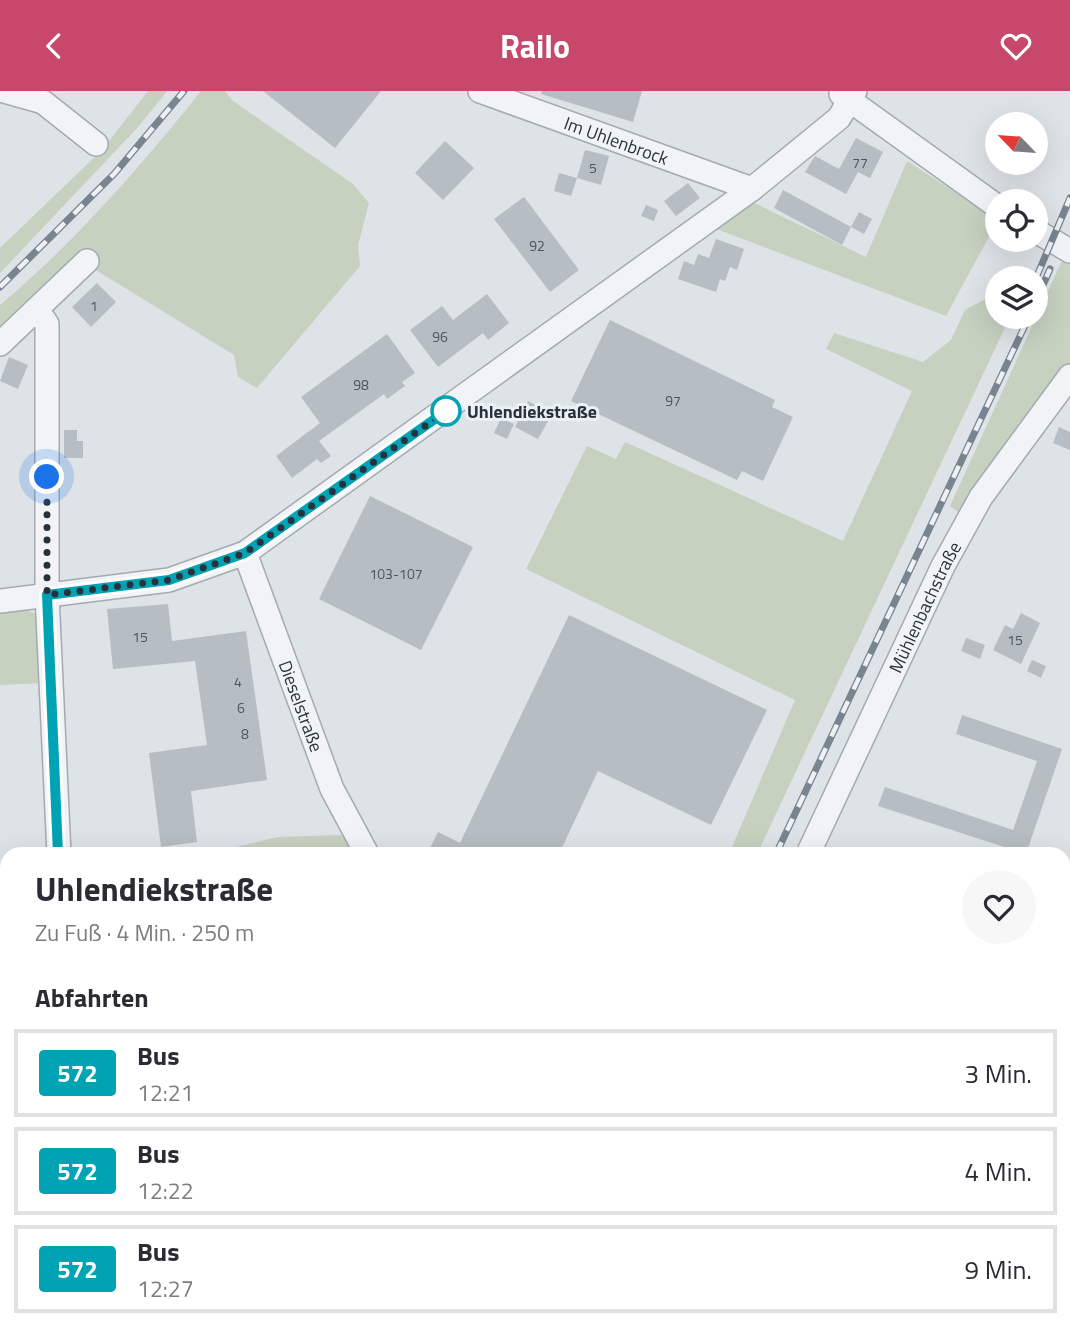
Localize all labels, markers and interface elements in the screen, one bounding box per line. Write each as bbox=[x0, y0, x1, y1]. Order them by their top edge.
text: Railo bbox=[500, 22, 570, 70]
icon: back bbox=[35, 27, 73, 65]
icon: heart bbox=[997, 27, 1035, 65]
street label: Im Uhlenbrock bbox=[560, 109, 673, 171]
north arrow bbox=[985, 112, 1048, 175]
map controls bbox=[985, 112, 1048, 329]
house number: 77 bbox=[852, 152, 868, 173]
house number: 5 bbox=[589, 157, 597, 178]
button: locate bbox=[985, 189, 1048, 252]
house number: 92 bbox=[529, 235, 545, 256]
button: layers bbox=[985, 266, 1048, 329]
house number: 1 bbox=[90, 295, 98, 316]
house number: 96 bbox=[432, 326, 448, 347]
house number: 98 bbox=[353, 374, 369, 395]
house number: 97 bbox=[665, 390, 681, 411]
marker: Uhlendiekstraße bbox=[431, 396, 461, 426]
place label: Uhlendiekstraße bbox=[467, 398, 597, 425]
your location bbox=[29, 459, 64, 494]
street label: Mühlenbachstraße bbox=[881, 536, 968, 677]
house number: 103-107 bbox=[369, 563, 423, 584]
house number: 15 bbox=[132, 626, 148, 647]
house number: 15 bbox=[1007, 629, 1023, 650]
street label: Dieselstraße bbox=[272, 656, 331, 756]
house number: 4 bbox=[234, 671, 242, 692]
house number: 6 bbox=[237, 697, 245, 718]
house number: 8 bbox=[241, 723, 249, 744]
text: Uhlendiekstraße bbox=[35, 864, 273, 914]
button: heart bbox=[962, 870, 1036, 944]
text: Zu Fuß · 4 Min. · 250 m bbox=[35, 915, 254, 950]
text: Abfahrten bbox=[35, 978, 149, 1017]
text: Bus bbox=[137, 1036, 179, 1075]
text: 3 Min. bbox=[965, 1054, 1032, 1093]
text: 572 bbox=[57, 1055, 98, 1091]
text: 12:21 bbox=[137, 1075, 194, 1110]
text: Bus bbox=[137, 1134, 179, 1173]
text: 4 Min. bbox=[965, 1152, 1032, 1191]
text: 572 bbox=[57, 1153, 98, 1189]
text: 12:22 bbox=[137, 1173, 194, 1208]
text: Bus bbox=[137, 1232, 179, 1271]
text: 9 Min. bbox=[965, 1250, 1032, 1289]
text: 572 bbox=[57, 1251, 98, 1287]
text: 12:27 bbox=[137, 1271, 194, 1306]

